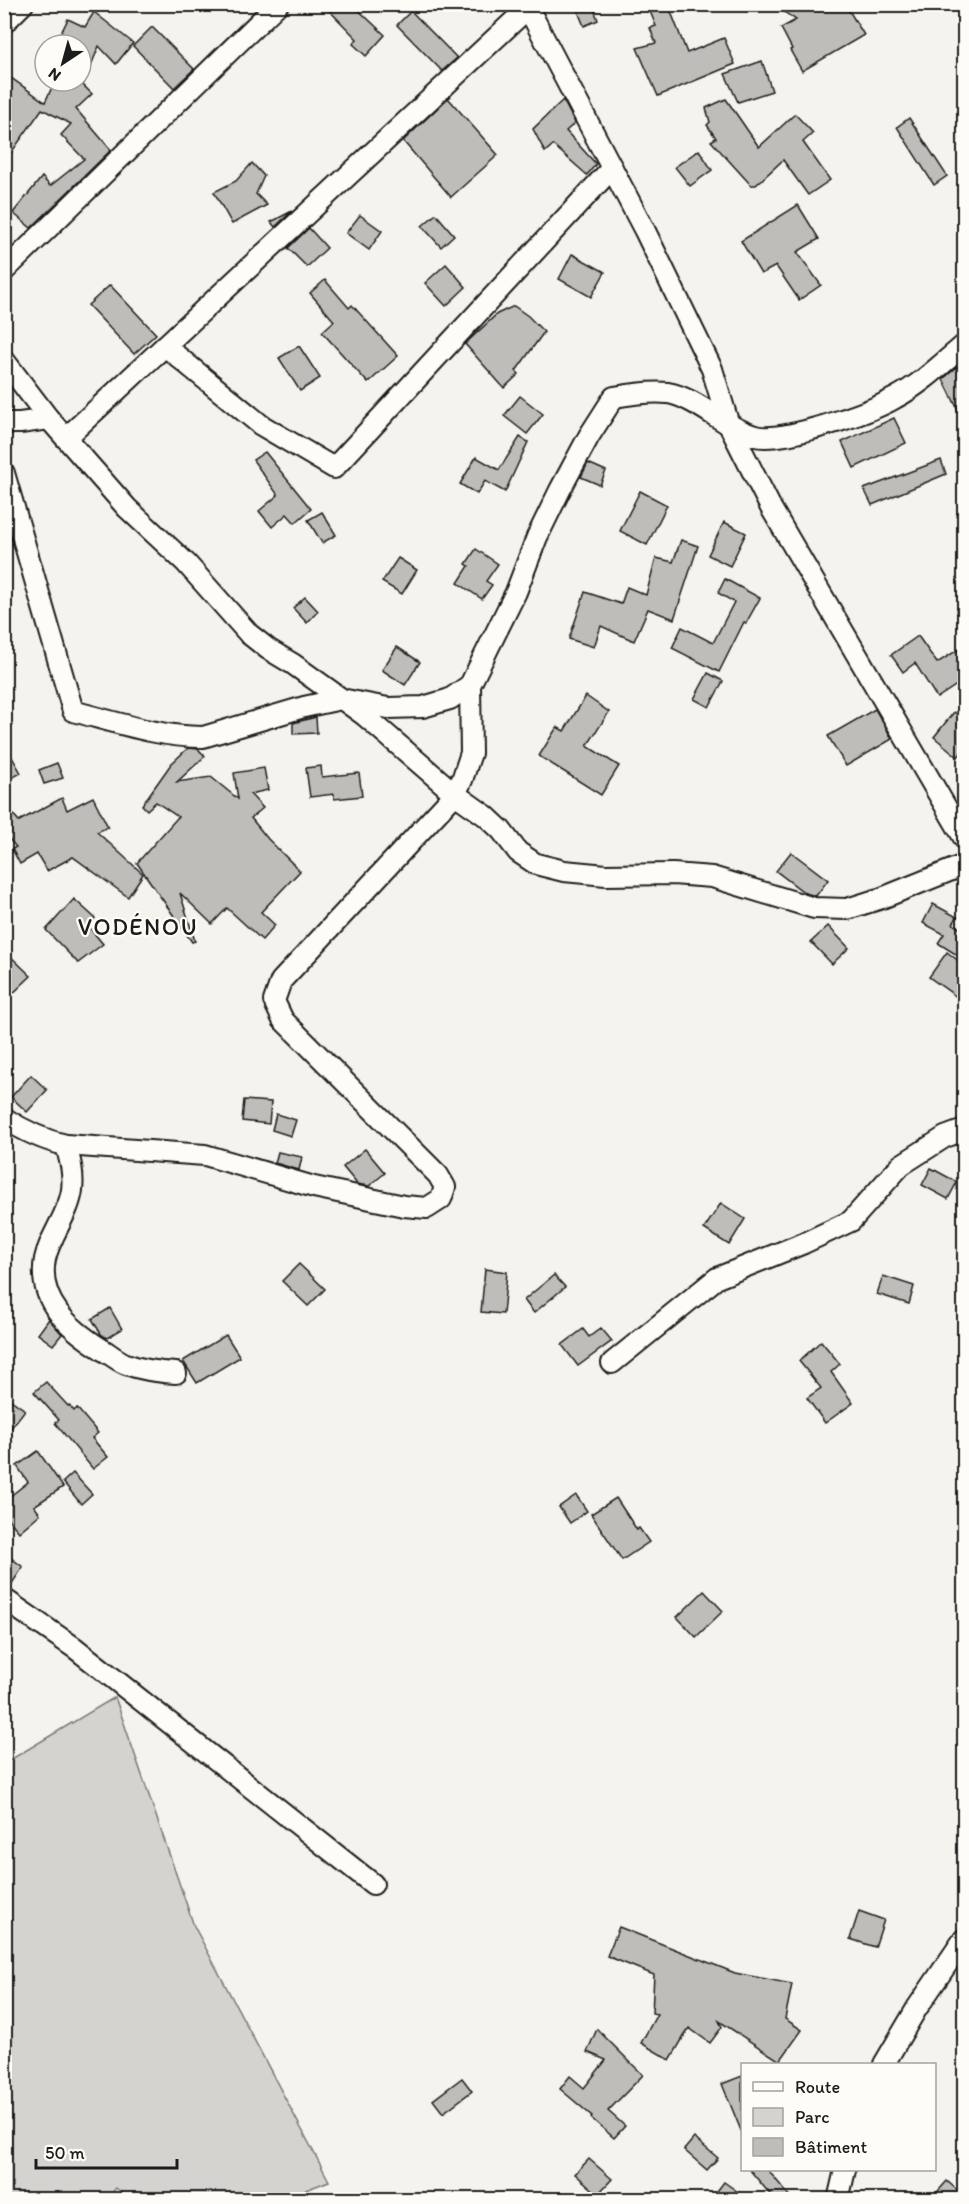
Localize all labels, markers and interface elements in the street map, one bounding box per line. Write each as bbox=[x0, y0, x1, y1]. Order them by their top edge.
north arrow bbox=[33, 33, 93, 93]
text: N bbox=[45, 64, 64, 86]
district label: VODÉNOU bbox=[78, 912, 198, 941]
legend bbox=[741, 2063, 936, 2171]
text: Route bbox=[795, 2076, 840, 2098]
text: Parc bbox=[795, 2106, 829, 2128]
scale bar bbox=[36, 2132, 177, 2170]
text: Bâtiment bbox=[795, 2136, 868, 2158]
text: 50 m bbox=[45, 2142, 85, 2164]

